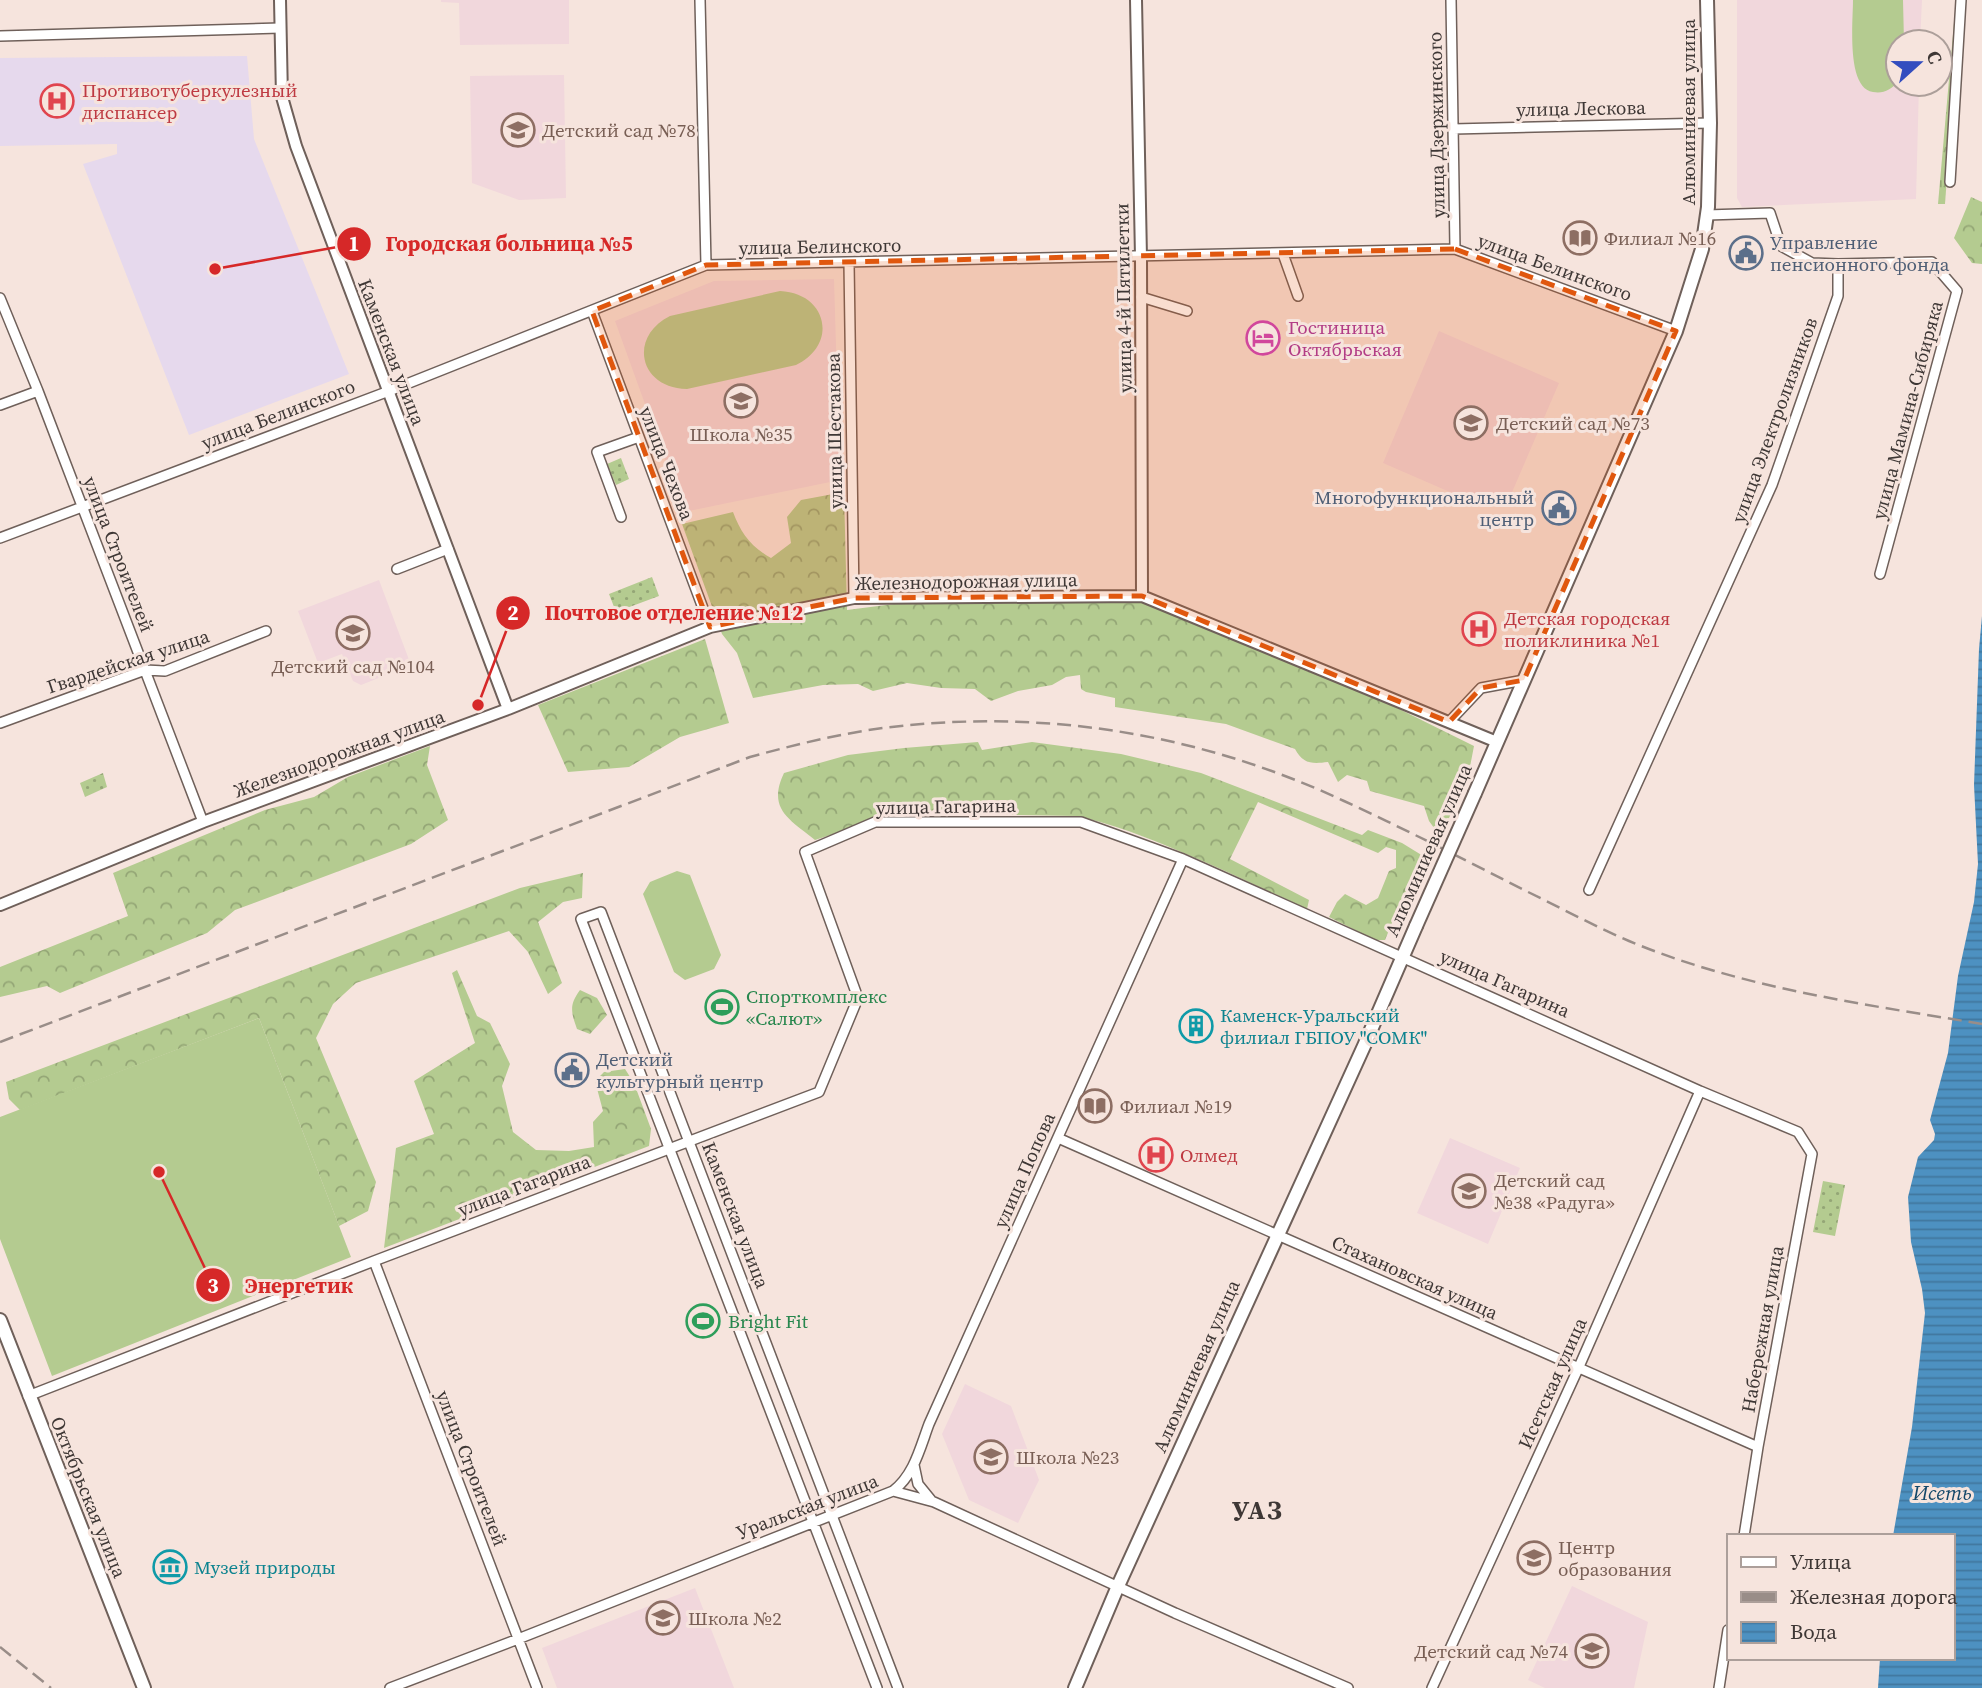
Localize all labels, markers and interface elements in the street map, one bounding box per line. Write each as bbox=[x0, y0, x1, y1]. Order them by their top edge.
street label: Алюминиевая улица bbox=[1675, 18, 1701, 205]
north arrow bbox=[1884, 28, 1954, 98]
street label: улица Дзержинского bbox=[1421, 32, 1451, 218]
text: С bbox=[1921, 47, 1949, 67]
place label: Противотуберкулезный диспансер bbox=[82, 77, 297, 125]
hospital icon: Противотуберкулезный диспансер bbox=[38, 82, 76, 120]
street label: улица Лескова bbox=[1516, 94, 1646, 122]
school or university icon: Детский сад №78 bbox=[499, 111, 537, 149]
place label: Детский сад №78 bbox=[542, 117, 696, 143]
street label: улица 4-й Пятилетки bbox=[1108, 203, 1138, 393]
library icon: Филиал №16 bbox=[1561, 219, 1599, 257]
callout: Городская больница №5 bbox=[336, 223, 646, 265]
place label: Филиал №16 bbox=[1604, 225, 1716, 251]
street label: улица Белинского bbox=[1474, 227, 1636, 307]
text: 1 bbox=[348, 229, 360, 258]
text: Городская больница №5 bbox=[385, 229, 633, 258]
place label: Управление пенсионного фонда bbox=[1770, 229, 1950, 277]
street label: улица Белинского bbox=[738, 232, 902, 260]
public building icon: Управление пенсионного фонда bbox=[1727, 234, 1765, 272]
street label: Каменская улица bbox=[352, 275, 432, 429]
street label: улица Мамина-Сибиряка bbox=[1865, 297, 1949, 522]
street label: улица Электролизников bbox=[1725, 313, 1823, 526]
place label: Гостиница Октябрьская bbox=[1288, 314, 1402, 362]
hotel icon: Гостиница Октябрьская bbox=[1244, 319, 1282, 357]
street label: улица Шестакова bbox=[820, 352, 848, 509]
street label: улица Белинского bbox=[197, 373, 359, 455]
school or university icon: Школа №35 bbox=[722, 382, 760, 420]
street label: улица Чехова bbox=[633, 402, 701, 524]
school or university icon: Детский сад №73 bbox=[1452, 404, 1490, 442]
place label: Детский сад №73 bbox=[1496, 410, 1650, 436]
place label: Школа №35 bbox=[689, 421, 793, 447]
street label: улица Строителей bbox=[77, 472, 161, 636]
place label: Многофункциональный центр bbox=[1315, 484, 1534, 532]
public building icon: Многофункциональный центр bbox=[1540, 489, 1578, 527]
street label: Железнодорожная улица bbox=[854, 566, 1078, 596]
callout: Почтовое отделение №12 bbox=[495, 592, 817, 634]
text: 2 bbox=[507, 598, 519, 627]
text: Почтовое отделение №12 bbox=[545, 598, 803, 627]
place label: Детская городская поликлиника №1 bbox=[1504, 605, 1670, 653]
hospital icon: Детская городская поликлиника №1 bbox=[1460, 610, 1498, 648]
school or university icon: Детский сад №104 bbox=[334, 614, 372, 652]
street label: Гвардейская улица bbox=[43, 622, 213, 700]
place label: Детский сад №104 bbox=[271, 653, 435, 679]
street label: Железнодорожная улица bbox=[230, 703, 449, 803]
street label: Алюминиевая улица bbox=[1378, 759, 1478, 940]
street label: улица Гагарина bbox=[876, 792, 1017, 820]
street label: улица Гагарина bbox=[1436, 943, 1575, 1024]
place label: Спорткомплекс «Салют» bbox=[746, 983, 887, 1031]
sports icon: Спорткомплекс «Салют» bbox=[703, 988, 741, 1026]
place label: Каменск-Уральский филиал ГБПОУ "СОМК" bbox=[1220, 1002, 1427, 1050]
building icon: Каменск-Уральский филиал ГБПОУ "СОМК" bbox=[1177, 1007, 1215, 1045]
place label: Детский культурный центр bbox=[596, 1046, 764, 1094]
public building icon: Детский культурный центр bbox=[553, 1051, 591, 1089]
library icon: Филиал №19 bbox=[1076, 1087, 1114, 1125]
place label: Филиал №19 bbox=[1120, 1093, 1232, 1119]
street label: улица Попова bbox=[987, 1108, 1061, 1232]
hospital icon: Олмед bbox=[1137, 1136, 1175, 1174]
street label: Каменская улица bbox=[696, 1138, 776, 1292]
place label: Олмед bbox=[1180, 1142, 1238, 1168]
street label: улица Гагарина bbox=[454, 1148, 594, 1222]
place label: Детский сад №38 «Радуга» bbox=[1494, 1167, 1615, 1215]
school or university icon: Детский сад №38 «Радуга» bbox=[1450, 1172, 1488, 1210]
street label: Стахановская улица bbox=[1328, 1229, 1503, 1326]
street label: Набережная улица bbox=[1735, 1243, 1790, 1414]
callout: Энергетик bbox=[196, 1264, 367, 1306]
text: 3 bbox=[207, 1271, 219, 1300]
text: Энергетик bbox=[245, 1271, 354, 1300]
street label: Алюминиевая улица bbox=[1146, 1275, 1246, 1456]
sports icon: Bright Fit bbox=[684, 1302, 722, 1340]
place label: Bright Fit bbox=[728, 1308, 809, 1334]
street label: Исетская улица bbox=[1511, 1313, 1593, 1453]
street label: улица Строителей bbox=[430, 1386, 514, 1550]
street label: Октябрьская улица bbox=[45, 1413, 133, 1582]
school or university icon: Школа №23 bbox=[972, 1438, 1010, 1476]
place label: Школа №23 bbox=[1016, 1444, 1119, 1470]
street label: Уральская улица bbox=[732, 1467, 882, 1545]
water label: Исеть bbox=[1911, 1478, 1972, 1507]
district label: УАЗ bbox=[1232, 1492, 1284, 1528]
place label: Центр образования bbox=[1558, 1534, 1672, 1582]
legend bbox=[1727, 1534, 1954, 1660]
school or university icon: Центр образования bbox=[1515, 1539, 1553, 1577]
text: Улица bbox=[1790, 1547, 1852, 1576]
museum icon: Музей природы bbox=[151, 1548, 189, 1586]
place label: Музей природы bbox=[194, 1554, 336, 1580]
text: Железная дорога bbox=[1790, 1582, 1958, 1611]
school or university icon: Школа №2 bbox=[644, 1599, 682, 1637]
place label: Школа №2 bbox=[688, 1605, 782, 1631]
text: Вода bbox=[1790, 1617, 1837, 1646]
school or university icon: Детский сад №74 bbox=[1573, 1632, 1611, 1670]
place label: Детский сад №74 bbox=[1414, 1638, 1568, 1664]

